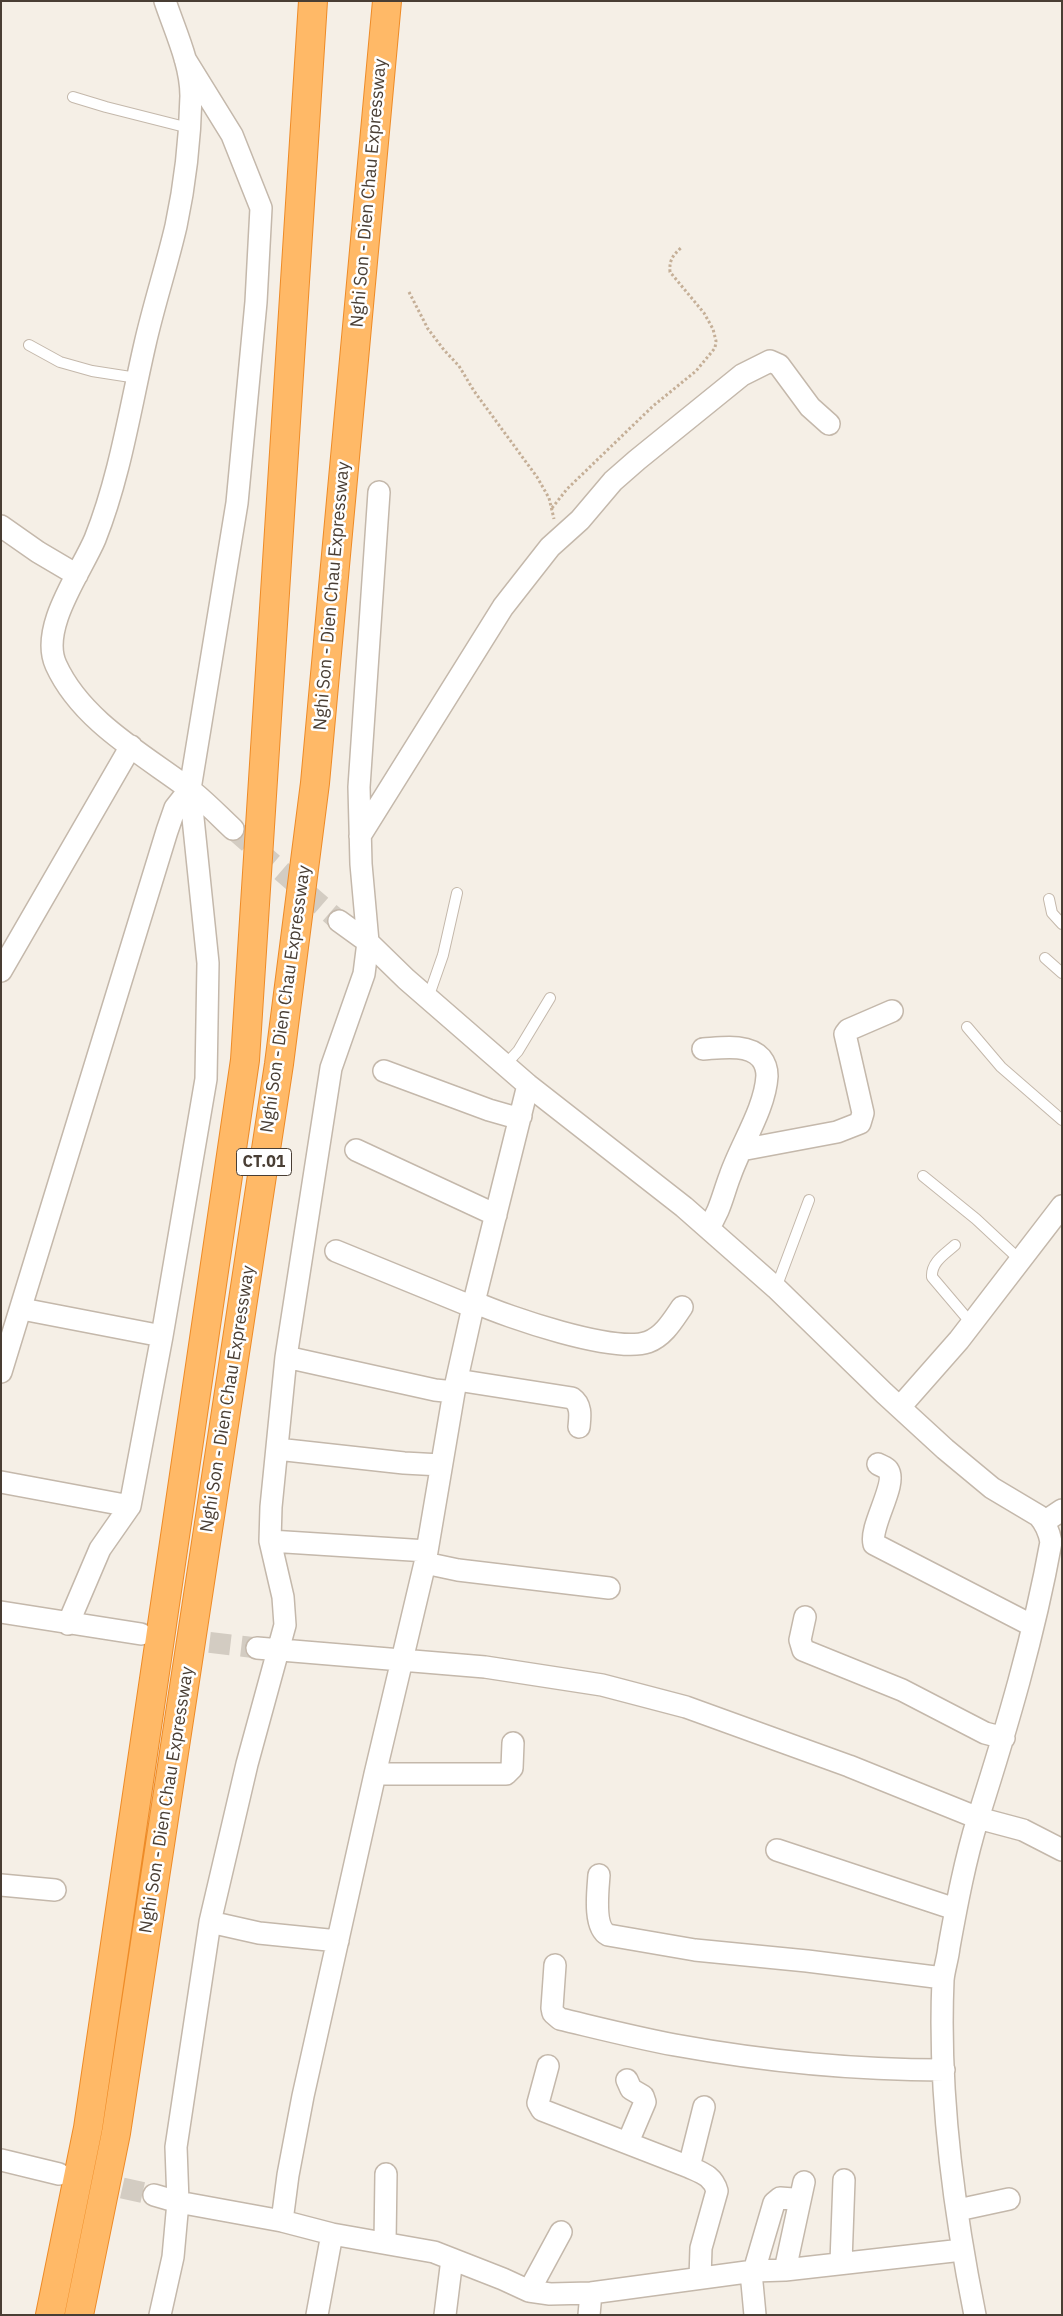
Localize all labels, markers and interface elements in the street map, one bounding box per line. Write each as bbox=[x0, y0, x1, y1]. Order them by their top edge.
street label: Nghi Son - Dien Chau Expressway bbox=[346, 58, 392, 328]
street label: Nghi Son - Dien Chau Expressway bbox=[309, 461, 355, 731]
street label: Nghi Son - Dien Chau Expressway bbox=[257, 864, 315, 1134]
road number: CT.01 bbox=[236, 1148, 292, 1176]
street label: Nghi Son - Dien Chau Expressway bbox=[196, 1264, 260, 1534]
street label: Nghi Son - Dien Chau Expressway bbox=[135, 1665, 199, 1935]

